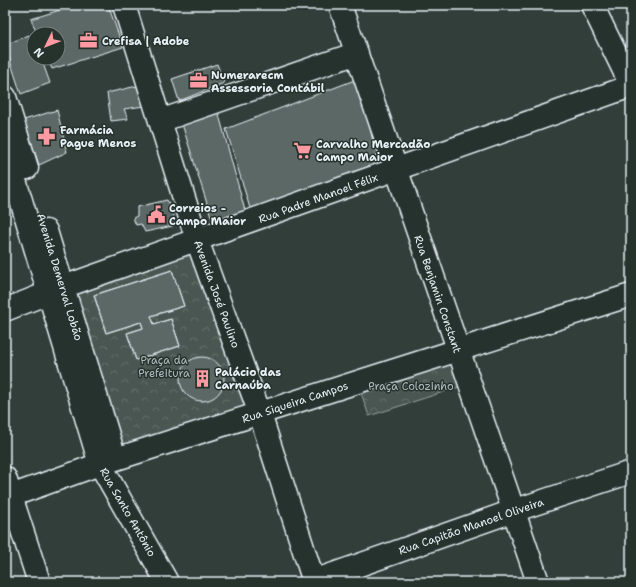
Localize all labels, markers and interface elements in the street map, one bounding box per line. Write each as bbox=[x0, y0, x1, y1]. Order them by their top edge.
north arrow bbox=[26, 26, 66, 66]
office icon: Crefisa | Adobe bbox=[79, 31, 99, 51]
place label: Crefisa | Adobe bbox=[102, 34, 190, 49]
text: N bbox=[30, 44, 48, 61]
place label: Numerarecm Assessoria Contábil bbox=[211, 68, 325, 96]
office icon: Numerarecm Assessoria Contábil bbox=[188, 71, 208, 91]
place label: Farmácia Pague Menos bbox=[60, 123, 136, 151]
pharmacy icon: Farmácia Pague Menos bbox=[37, 126, 57, 146]
place label: Carvalho Mercadão Campo Maior bbox=[316, 137, 430, 165]
supermarket icon: Carvalho Mercadão Campo Maior bbox=[293, 140, 313, 160]
street label: Rua Padre Manoel Félix bbox=[256, 170, 380, 227]
place label: Correios - Campo Maior bbox=[169, 201, 246, 229]
public building icon: Correios - Campo Maior bbox=[146, 204, 166, 224]
street label: Avenida Demerval Lobão bbox=[33, 212, 86, 343]
street label: Rua Benjamin Constant bbox=[410, 233, 465, 355]
street label: Avenida José Paulino bbox=[190, 238, 243, 350]
park label: Praça da Prefeitura bbox=[138, 353, 190, 381]
place label: Palácio das Carnaúba bbox=[215, 365, 281, 393]
building icon: Palácio das Carnaúba bbox=[192, 368, 212, 388]
street label: Rua Siqueira Campos bbox=[240, 378, 350, 427]
park label: Praça Colozinho bbox=[368, 379, 454, 394]
street label: Rua Santo Antônio bbox=[96, 465, 159, 560]
street label: Rua Capitão Manoel Oliveira bbox=[397, 494, 546, 558]

